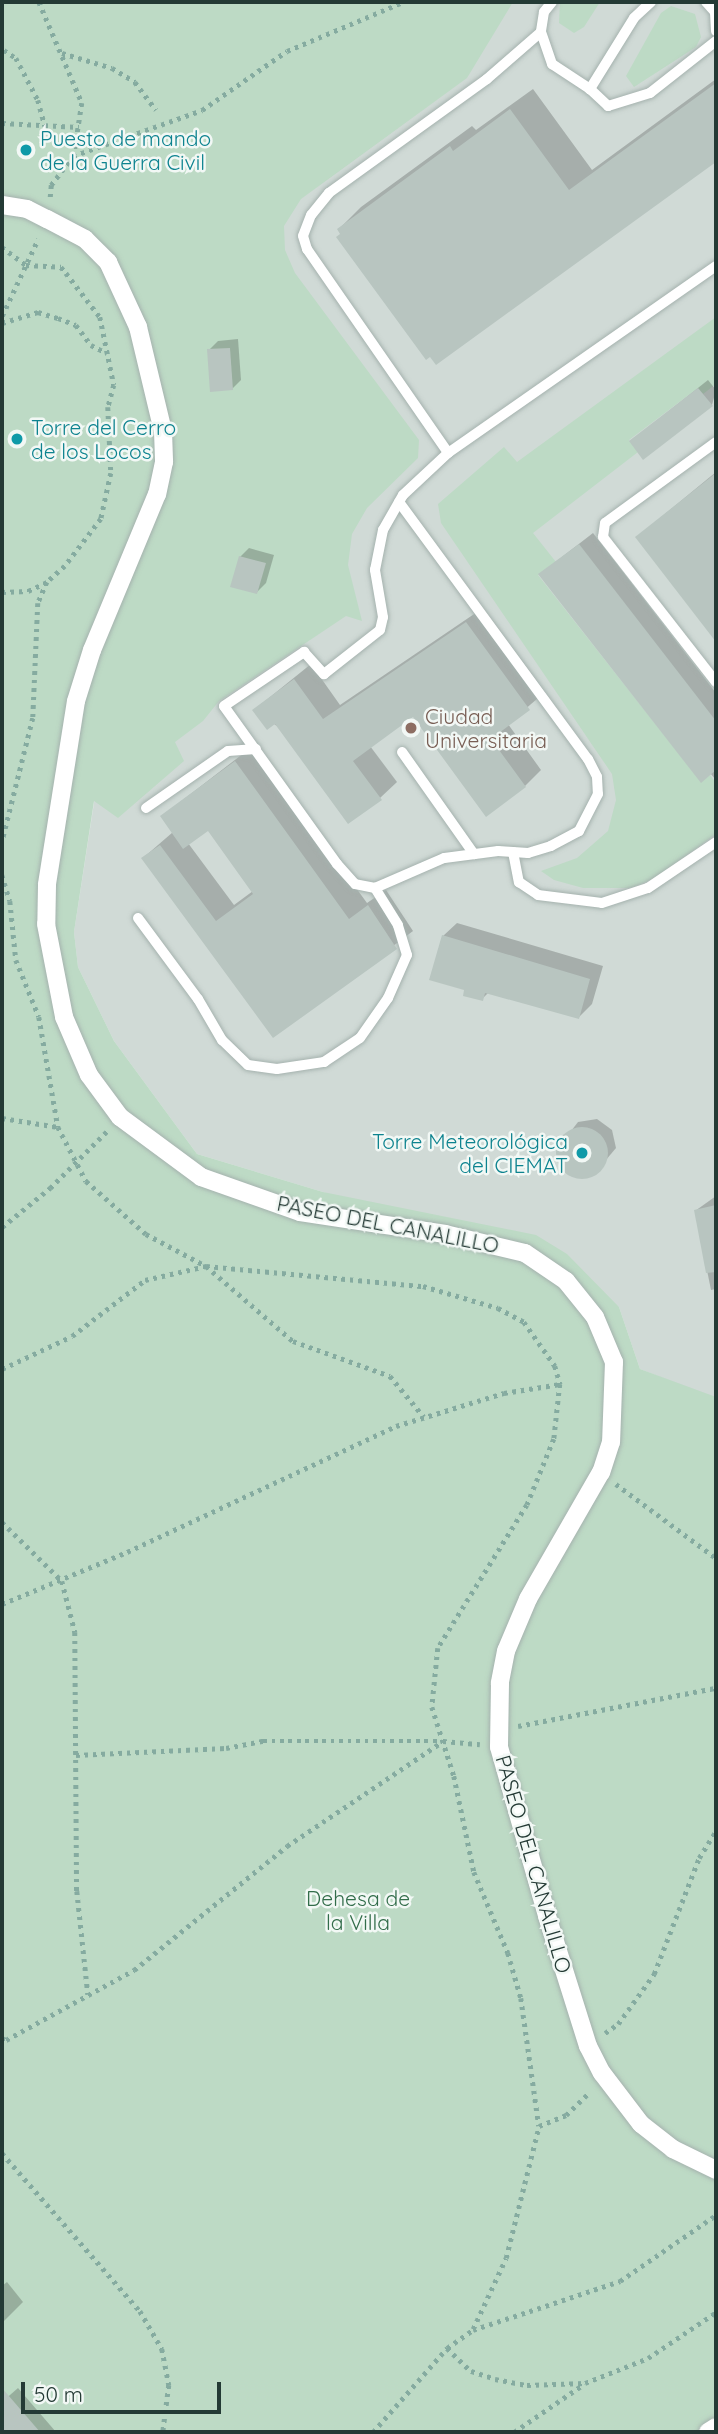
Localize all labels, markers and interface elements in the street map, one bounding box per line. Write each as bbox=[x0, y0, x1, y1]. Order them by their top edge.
place label: Puesto de mando de la Guerra Civil bbox=[40, 125, 211, 175]
marker: Puesto de mando de la Guerra Civil bbox=[18, 142, 34, 158]
place label: Torre del Cerro de los Locos bbox=[31, 414, 176, 464]
marker: Torre del Cerro de los Locos bbox=[9, 431, 25, 447]
place label: Ciudad Universitaria bbox=[425, 703, 547, 753]
marker: Ciudad Universitaria bbox=[403, 720, 419, 736]
place label: Torre Meteorológica del CIEMAT bbox=[372, 1128, 568, 1178]
marker: Torre Meteorológica del CIEMAT bbox=[574, 1145, 590, 1161]
street label: PASEO DEL CANALILLO bbox=[275, 1190, 501, 1258]
street label: PASEO DEL CANALILLO bbox=[491, 1752, 577, 1976]
park label: Dehesa de la Villa bbox=[306, 1885, 410, 1935]
scale bar bbox=[24, 2368, 224, 2412]
text: 50 m bbox=[34, 2381, 83, 2407]

